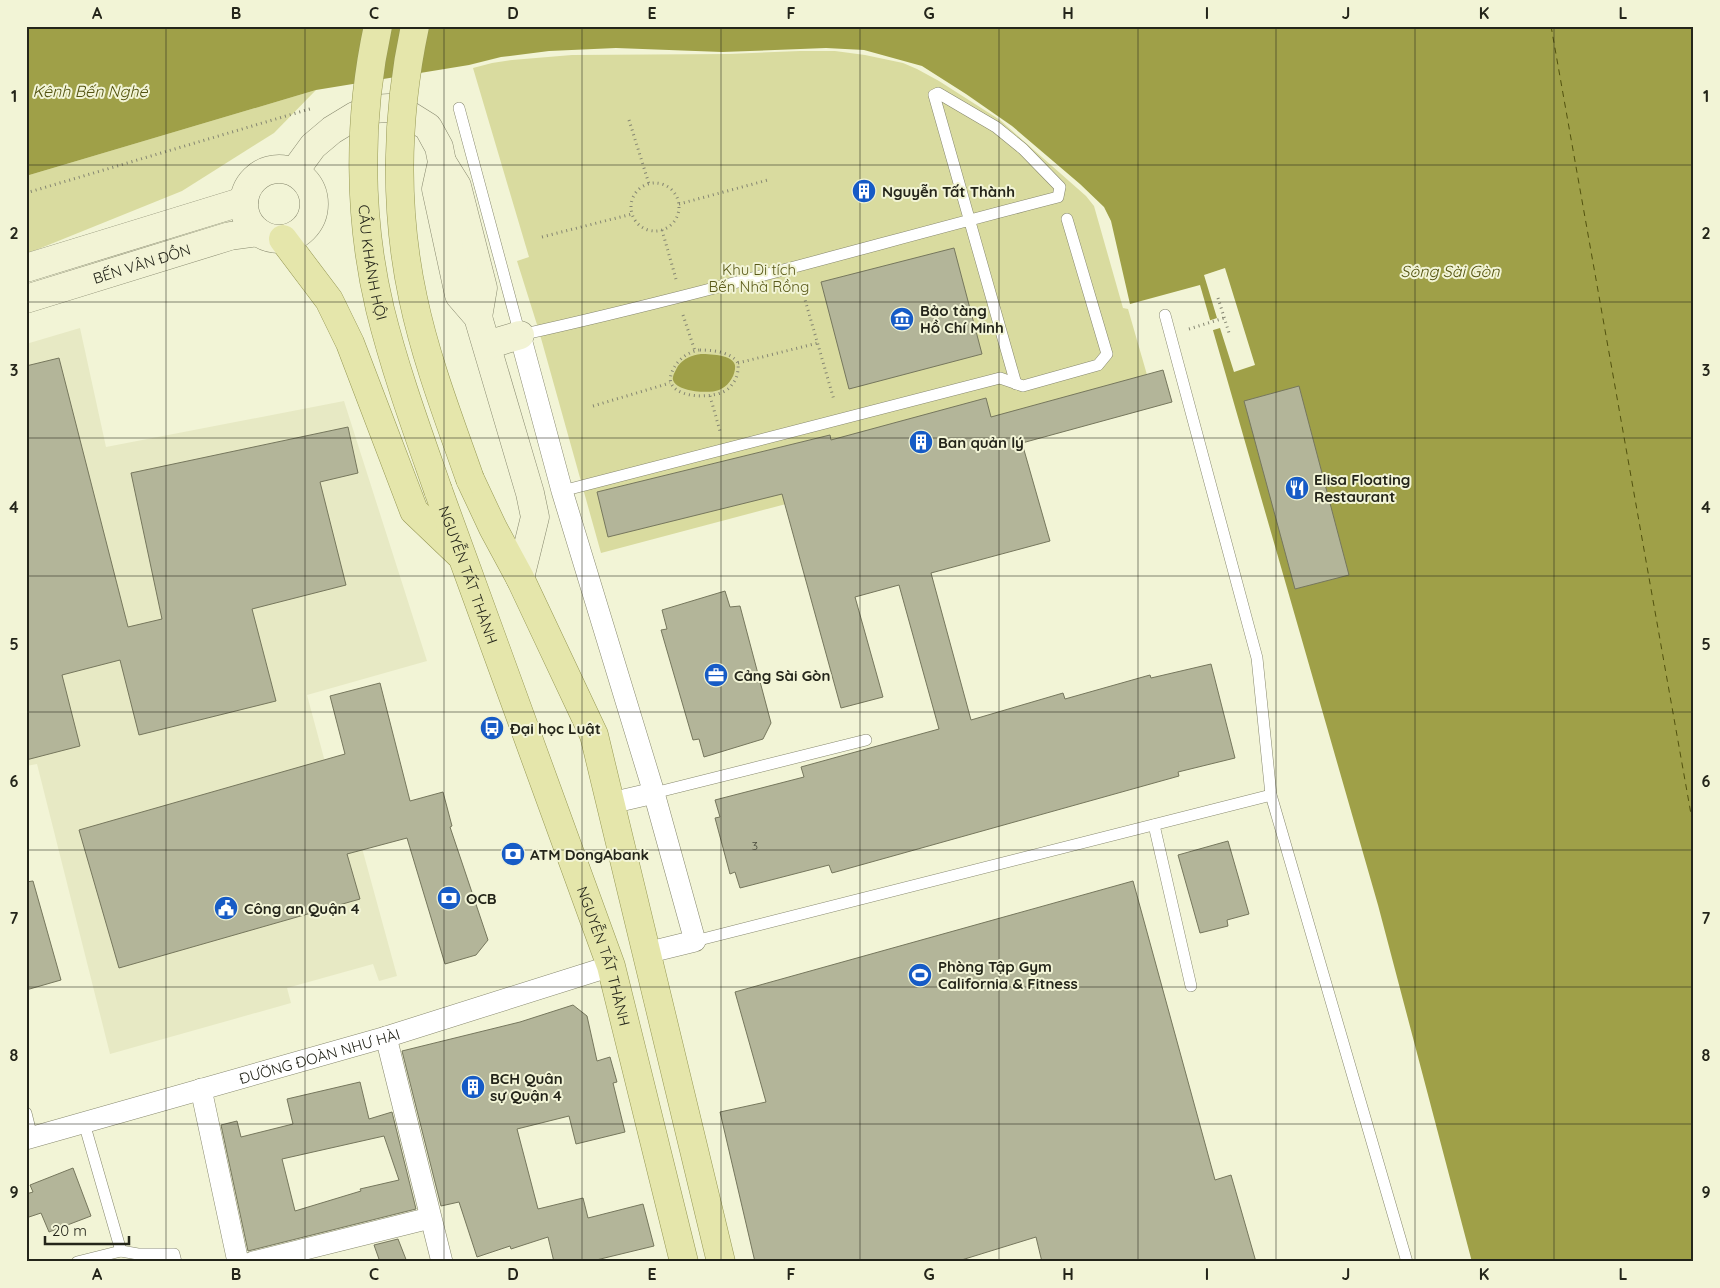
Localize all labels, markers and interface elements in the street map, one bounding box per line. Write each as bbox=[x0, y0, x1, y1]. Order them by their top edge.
text: A bbox=[92, 3, 103, 23]
text: B bbox=[231, 3, 241, 23]
text: C bbox=[369, 3, 379, 23]
text: D bbox=[507, 3, 519, 23]
text: E bbox=[647, 3, 657, 23]
text: F bbox=[787, 3, 796, 23]
text: G bbox=[923, 3, 935, 23]
text: H bbox=[1062, 3, 1074, 23]
text: I bbox=[1205, 3, 1209, 23]
text: J bbox=[1342, 3, 1350, 23]
text: K bbox=[1479, 3, 1489, 23]
text: L bbox=[1619, 3, 1628, 23]
water label: Kênh Bến Nghé bbox=[32, 81, 148, 101]
text: 1 bbox=[11, 86, 17, 106]
text: 1 bbox=[1703, 86, 1709, 106]
building icon: Nguyễn Tất Thành bbox=[851, 178, 877, 204]
place label: Nguyễn Tất Thành bbox=[882, 182, 1015, 201]
street label: CẦU KHÁNH HỘI bbox=[355, 204, 392, 322]
text: 2 bbox=[9, 223, 19, 243]
text: 2 bbox=[1701, 223, 1711, 243]
street label: BẾN VÂN ĐỒN bbox=[90, 239, 193, 287]
park label: Khu Di tích Bến Nhà Rồng bbox=[709, 260, 809, 296]
water label: Sông Sài Gòn bbox=[1401, 261, 1500, 281]
place label: Bảo tàng Hồ Chí Minh bbox=[920, 301, 1004, 337]
museum icon: Bảo tàng Hồ Chí Minh bbox=[889, 306, 915, 332]
text: 3 bbox=[10, 360, 18, 380]
text: 3 bbox=[1702, 360, 1710, 380]
building icon: Ban quản lý bbox=[908, 429, 934, 455]
place label: Ban quản lý bbox=[938, 433, 1024, 452]
place label: Elisa Floating Restaurant bbox=[1314, 470, 1410, 506]
restaurant icon: Elisa Floating Restaurant bbox=[1284, 475, 1310, 501]
text: 4 bbox=[9, 497, 19, 517]
text: 4 bbox=[1701, 497, 1711, 517]
street label: NGUYỄN TẤT THÀNH bbox=[435, 503, 503, 646]
text: 5 bbox=[9, 634, 19, 654]
text: 5 bbox=[1701, 634, 1711, 654]
office icon: Cảng Sài Gòn bbox=[703, 662, 729, 688]
place label: Cảng Sài Gòn bbox=[734, 666, 830, 685]
bus stop icon: Đại học Luật bbox=[479, 715, 505, 741]
place label: Đại học Luật bbox=[509, 719, 601, 738]
text: 6 bbox=[10, 771, 19, 791]
text: 6 bbox=[1702, 771, 1711, 791]
house number: 3 bbox=[752, 838, 758, 853]
bank icon: ATM DongAbank bbox=[500, 841, 526, 867]
place label: ATM DongAbank bbox=[530, 845, 649, 864]
street label: NGUYỄN TẤT THÀNH bbox=[573, 884, 635, 1028]
bank icon: OCB bbox=[436, 885, 462, 911]
place label: OCB bbox=[466, 889, 497, 908]
public building icon: Công an Quận 4 bbox=[213, 895, 239, 921]
place label: Công an Quận 4 bbox=[244, 899, 360, 918]
text: 7 bbox=[10, 908, 19, 928]
text: 7 bbox=[1702, 908, 1711, 928]
place label: Phòng Tập Gym California & Fitness bbox=[938, 957, 1078, 993]
sports icon: Phòng Tập Gym California & Fitness bbox=[907, 962, 933, 988]
street label: ĐƯỜNG ĐOÀN NHƯ HÀI bbox=[237, 1024, 402, 1088]
text: 8 bbox=[10, 1045, 19, 1065]
text: 8 bbox=[1702, 1045, 1711, 1065]
place label: BCH Quân sự Quận 4 bbox=[490, 1069, 563, 1105]
building icon: BCH Quân sự Quận 4 bbox=[460, 1074, 486, 1100]
text: 9 bbox=[9, 1182, 19, 1202]
text: 9 bbox=[1701, 1182, 1711, 1202]
scale bar bbox=[45, 1213, 129, 1245]
text: 20 m bbox=[52, 1221, 87, 1240]
text: A bbox=[92, 1264, 103, 1284]
text: B bbox=[231, 1264, 241, 1284]
text: C bbox=[369, 1264, 379, 1284]
text: D bbox=[507, 1264, 519, 1284]
text: E bbox=[647, 1264, 657, 1284]
text: F bbox=[787, 1264, 796, 1284]
text: G bbox=[923, 1264, 935, 1284]
text: H bbox=[1062, 1264, 1074, 1284]
text: I bbox=[1205, 1264, 1209, 1284]
text: J bbox=[1342, 1264, 1350, 1284]
text: K bbox=[1479, 1264, 1489, 1284]
text: L bbox=[1619, 1264, 1628, 1284]

